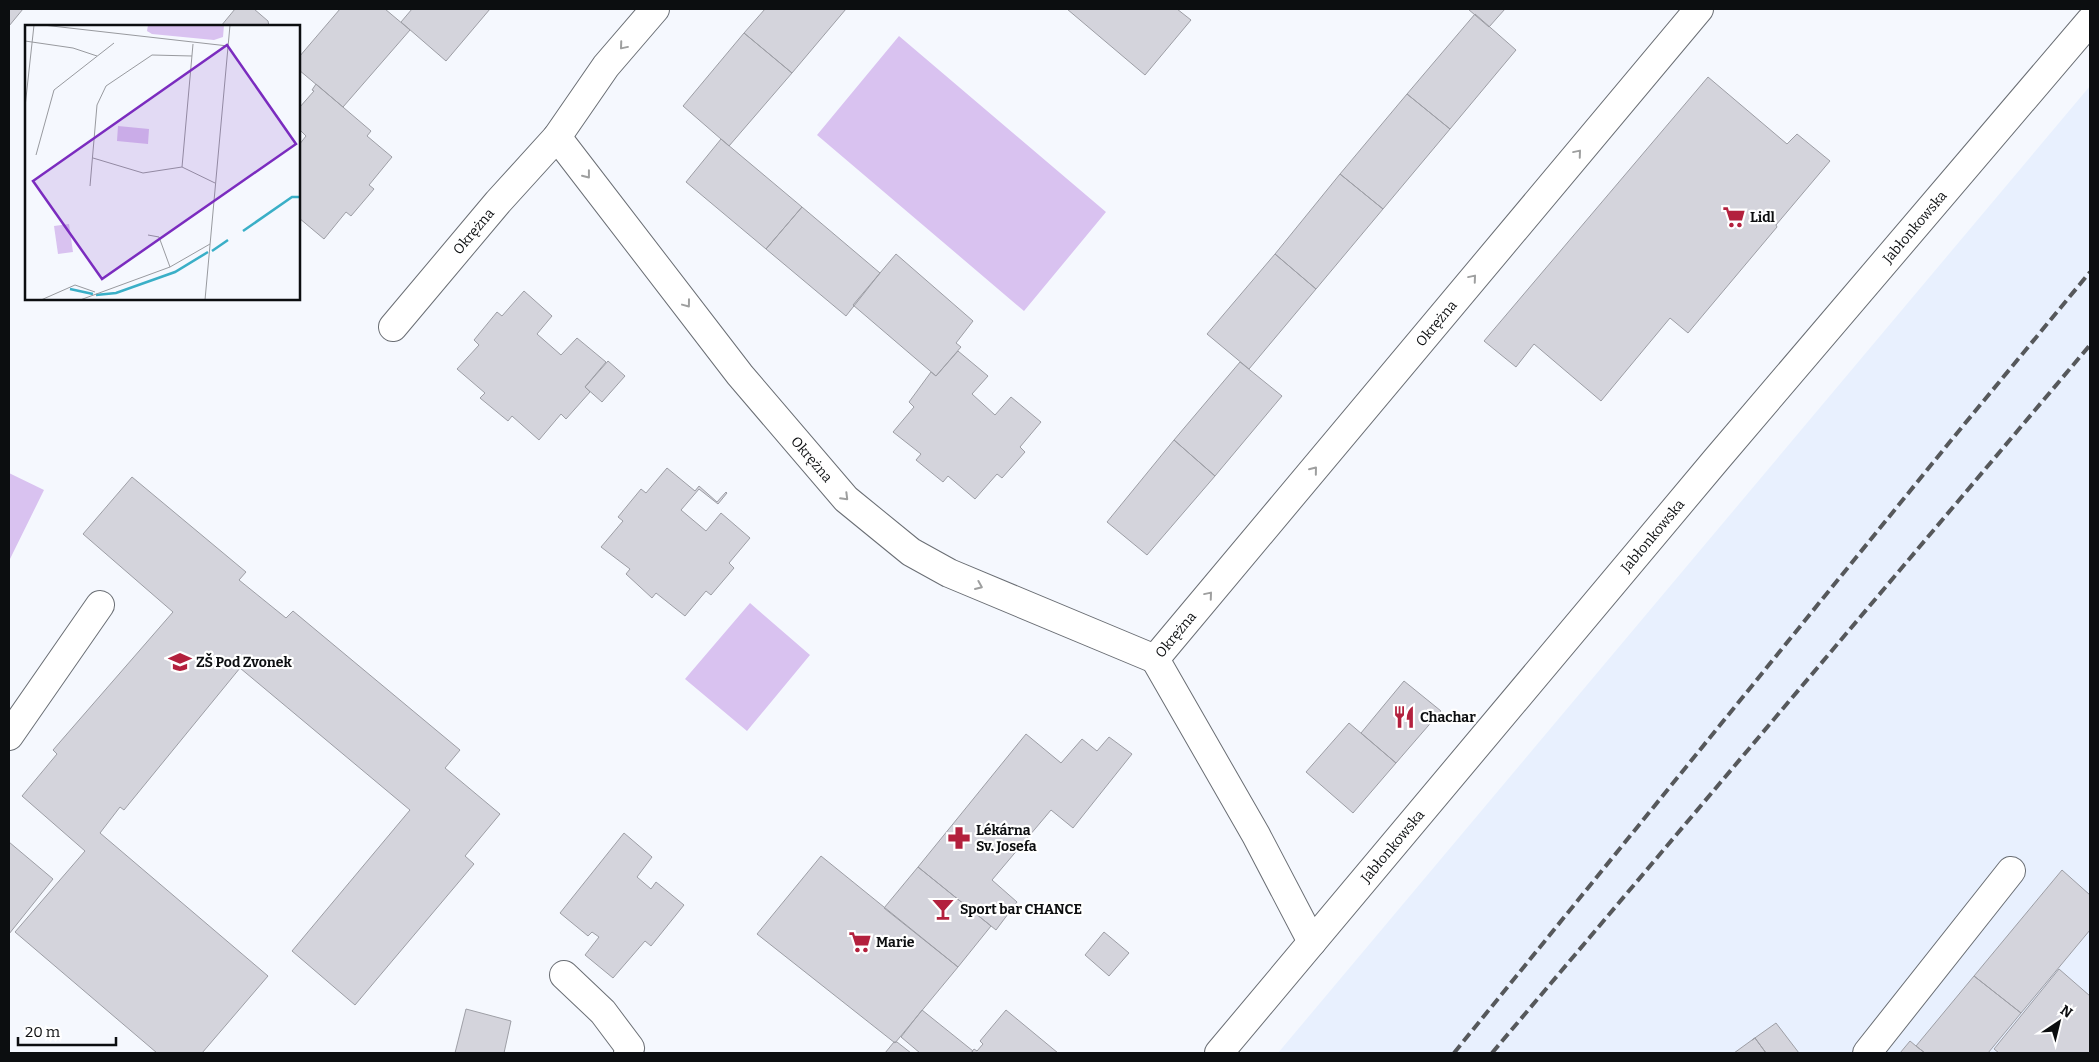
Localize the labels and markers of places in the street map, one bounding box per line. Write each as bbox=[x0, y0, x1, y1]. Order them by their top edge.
supermarket icon: Lidl bbox=[1721, 204, 1747, 230]
place label: Lidl bbox=[1750, 209, 1776, 226]
school or university icon: ZŠ Pod Zvonek bbox=[167, 649, 193, 675]
place label: ZŠ Pod Zvonek bbox=[196, 652, 292, 671]
restaurant icon: Chachar bbox=[1391, 704, 1417, 730]
place label: Chachar bbox=[1420, 709, 1476, 726]
place label: Lékárna Sv. Josefa bbox=[976, 822, 1037, 855]
pharmacy icon: Lékárna Sv. Josefa bbox=[946, 825, 972, 851]
bar icon: Sport bar CHANCE bbox=[930, 896, 956, 922]
place label: Sport bar CHANCE bbox=[960, 901, 1082, 918]
supermarket icon: Marie bbox=[847, 929, 873, 955]
place label: Marie bbox=[876, 934, 915, 951]

